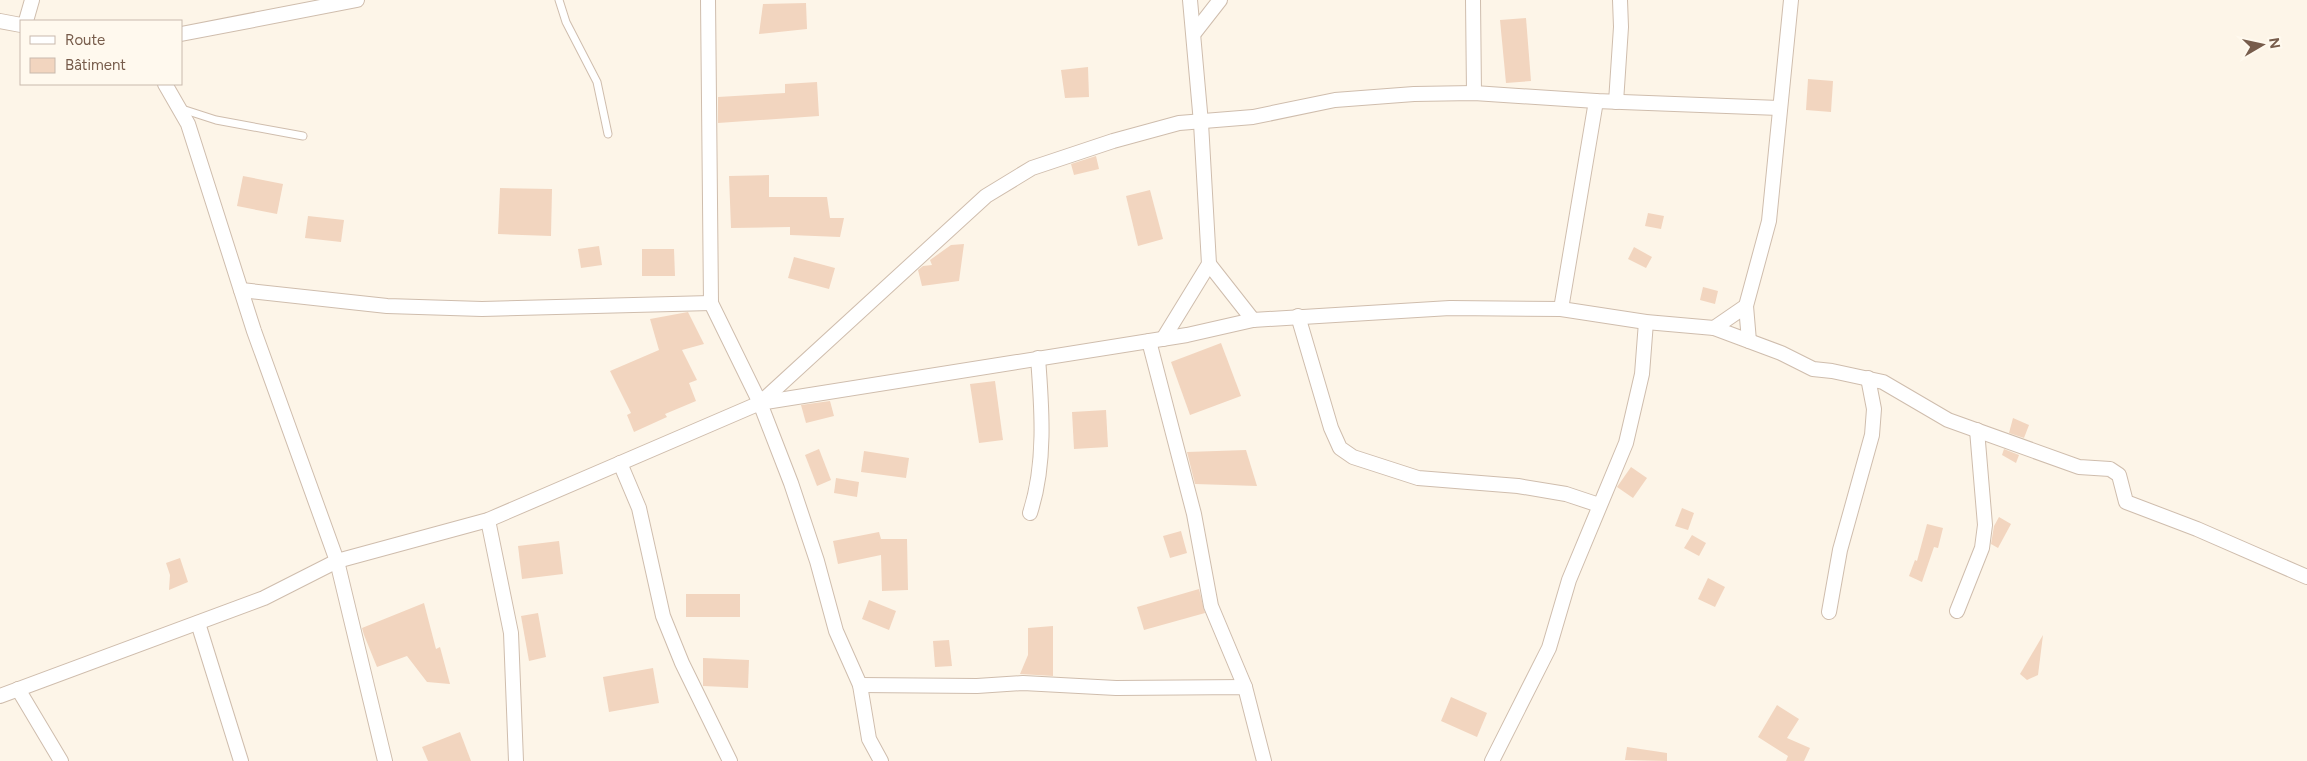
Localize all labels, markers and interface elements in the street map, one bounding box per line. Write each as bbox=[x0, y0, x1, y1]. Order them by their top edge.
legend bbox=[20, 20, 182, 85]
north arrow bbox=[2237, 20, 2287, 70]
text: Route bbox=[65, 31, 105, 49]
text: N bbox=[2265, 36, 2284, 50]
text: Bâtiment bbox=[65, 56, 126, 74]

